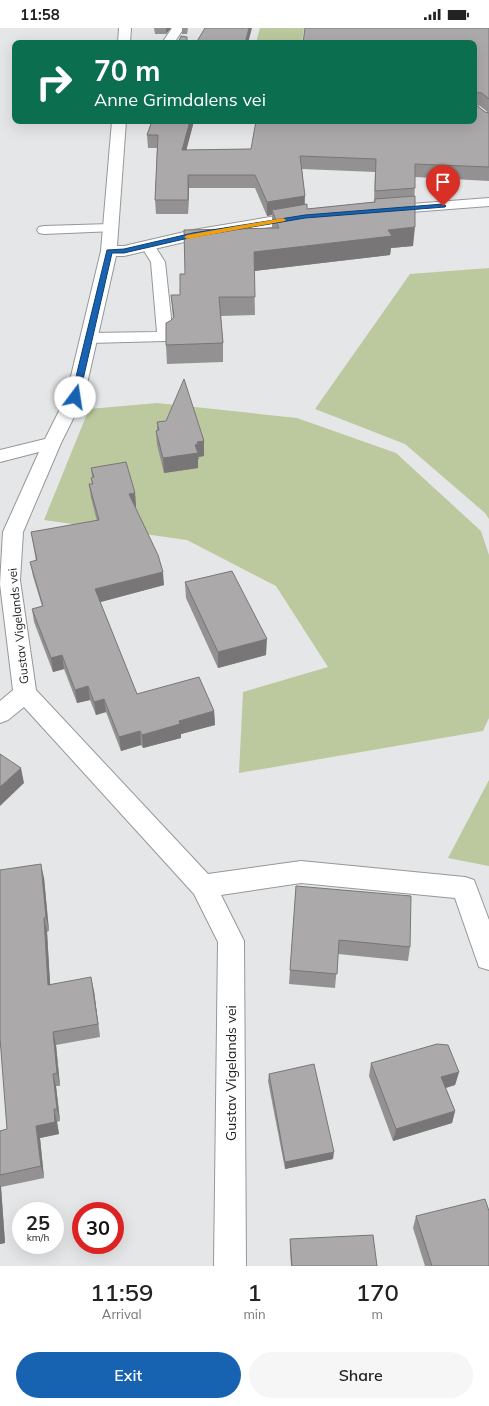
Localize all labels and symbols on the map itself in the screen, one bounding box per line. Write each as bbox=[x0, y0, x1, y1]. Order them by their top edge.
pin bbox=[426, 165, 460, 206]
position arrow bbox=[54, 376, 96, 418]
street label: Gustav Vigelands vei bbox=[4, 567, 32, 685]
street label: Gustav Vigelands vei bbox=[222, 1005, 240, 1141]
speed limit sign: 30 bbox=[72, 1202, 124, 1254]

